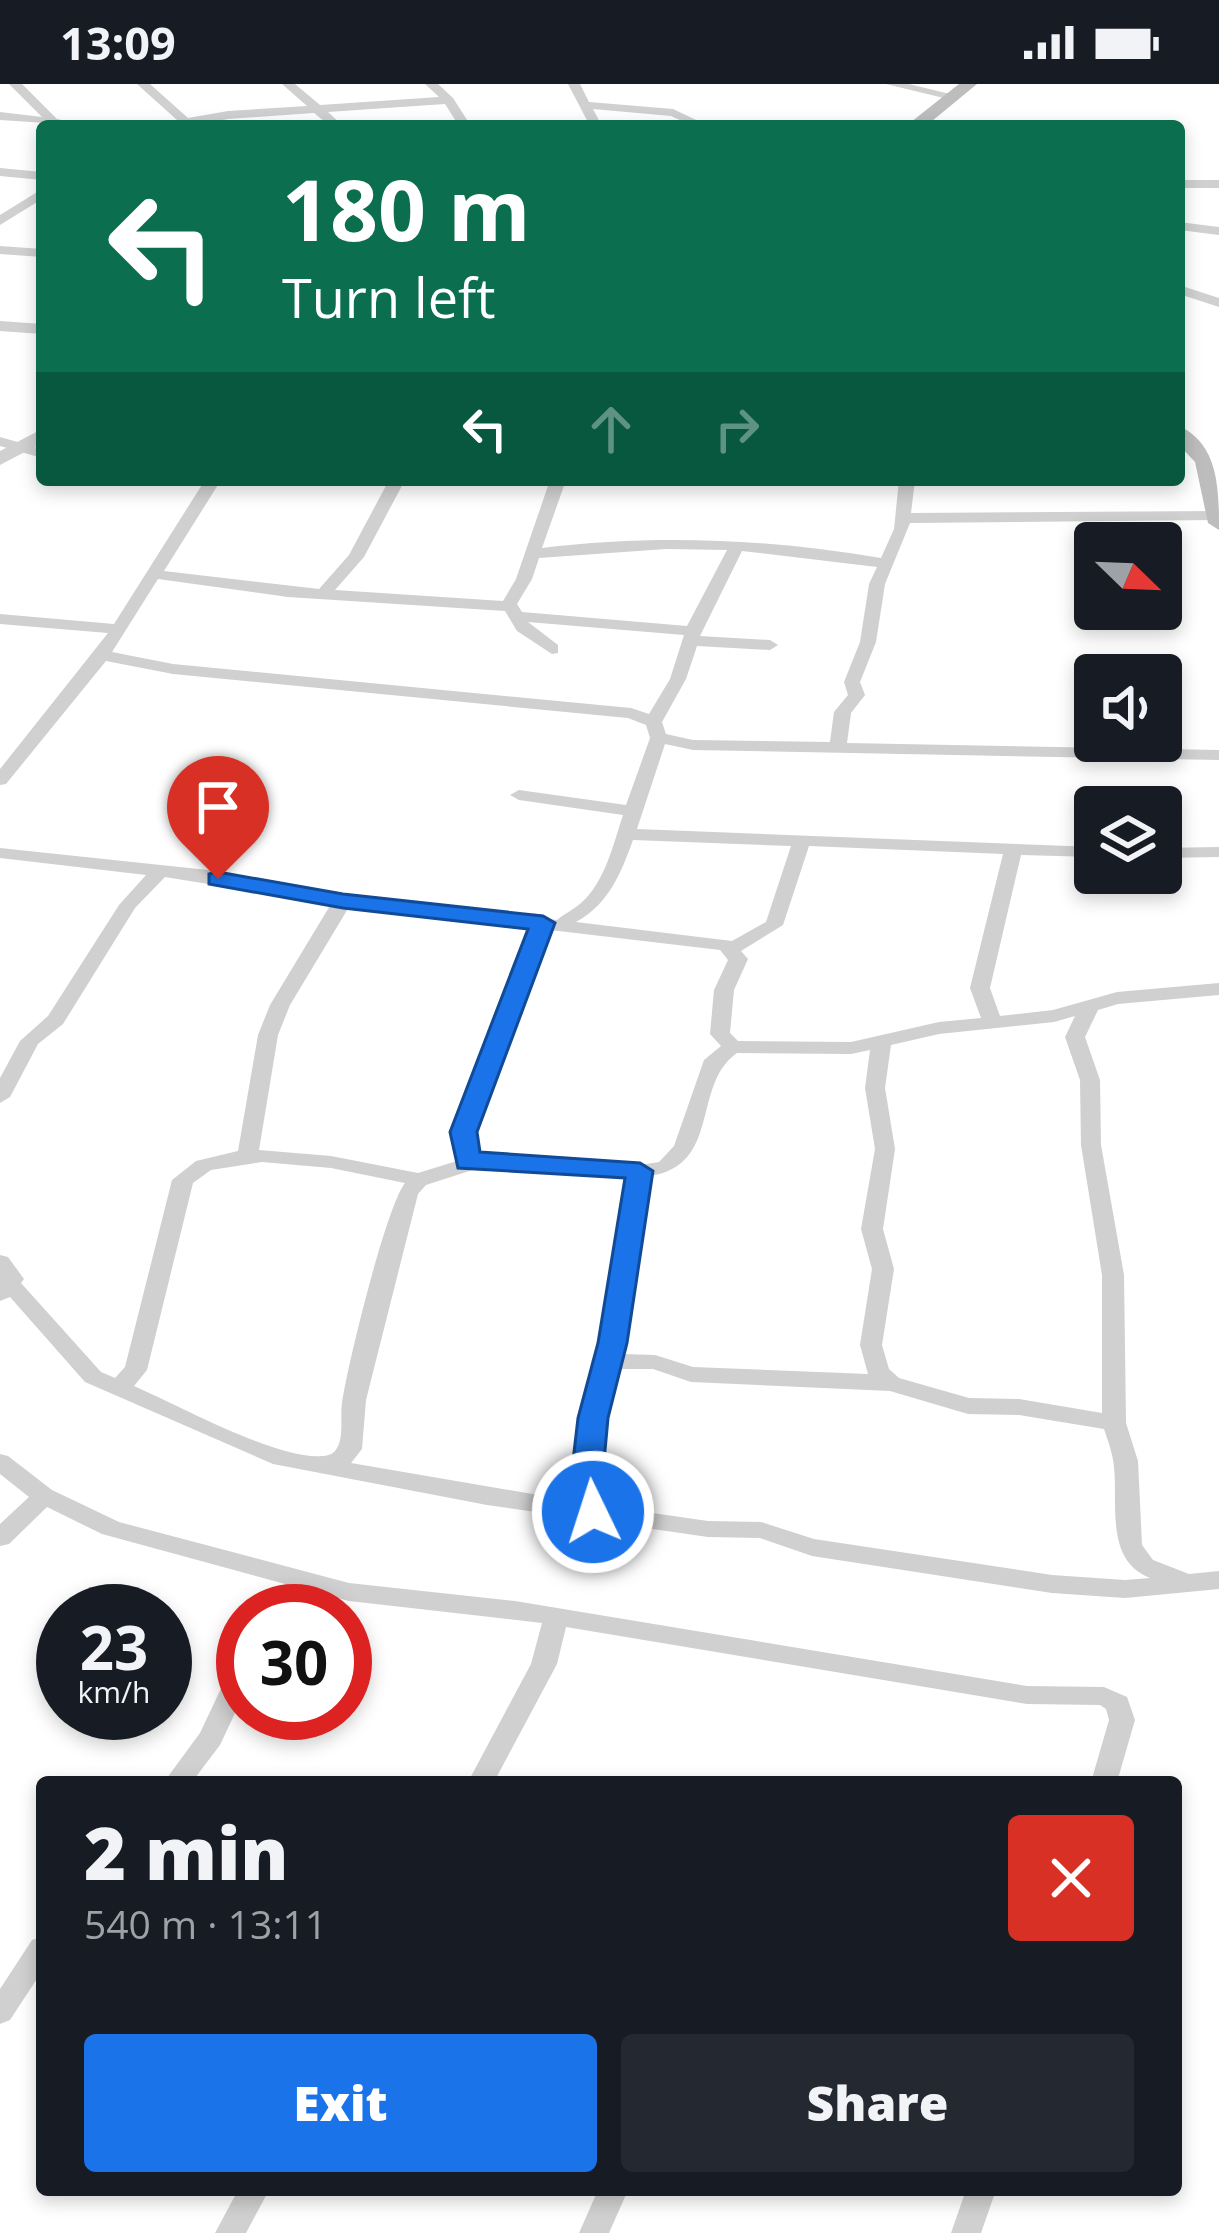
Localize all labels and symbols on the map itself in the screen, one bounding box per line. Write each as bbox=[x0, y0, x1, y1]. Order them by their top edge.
north arrow bbox=[1074, 522, 1182, 630]
pin bbox=[167, 756, 269, 879]
position arrow bbox=[530, 1449, 656, 1575]
speed limit sign: 30 bbox=[216, 1584, 372, 1740]

